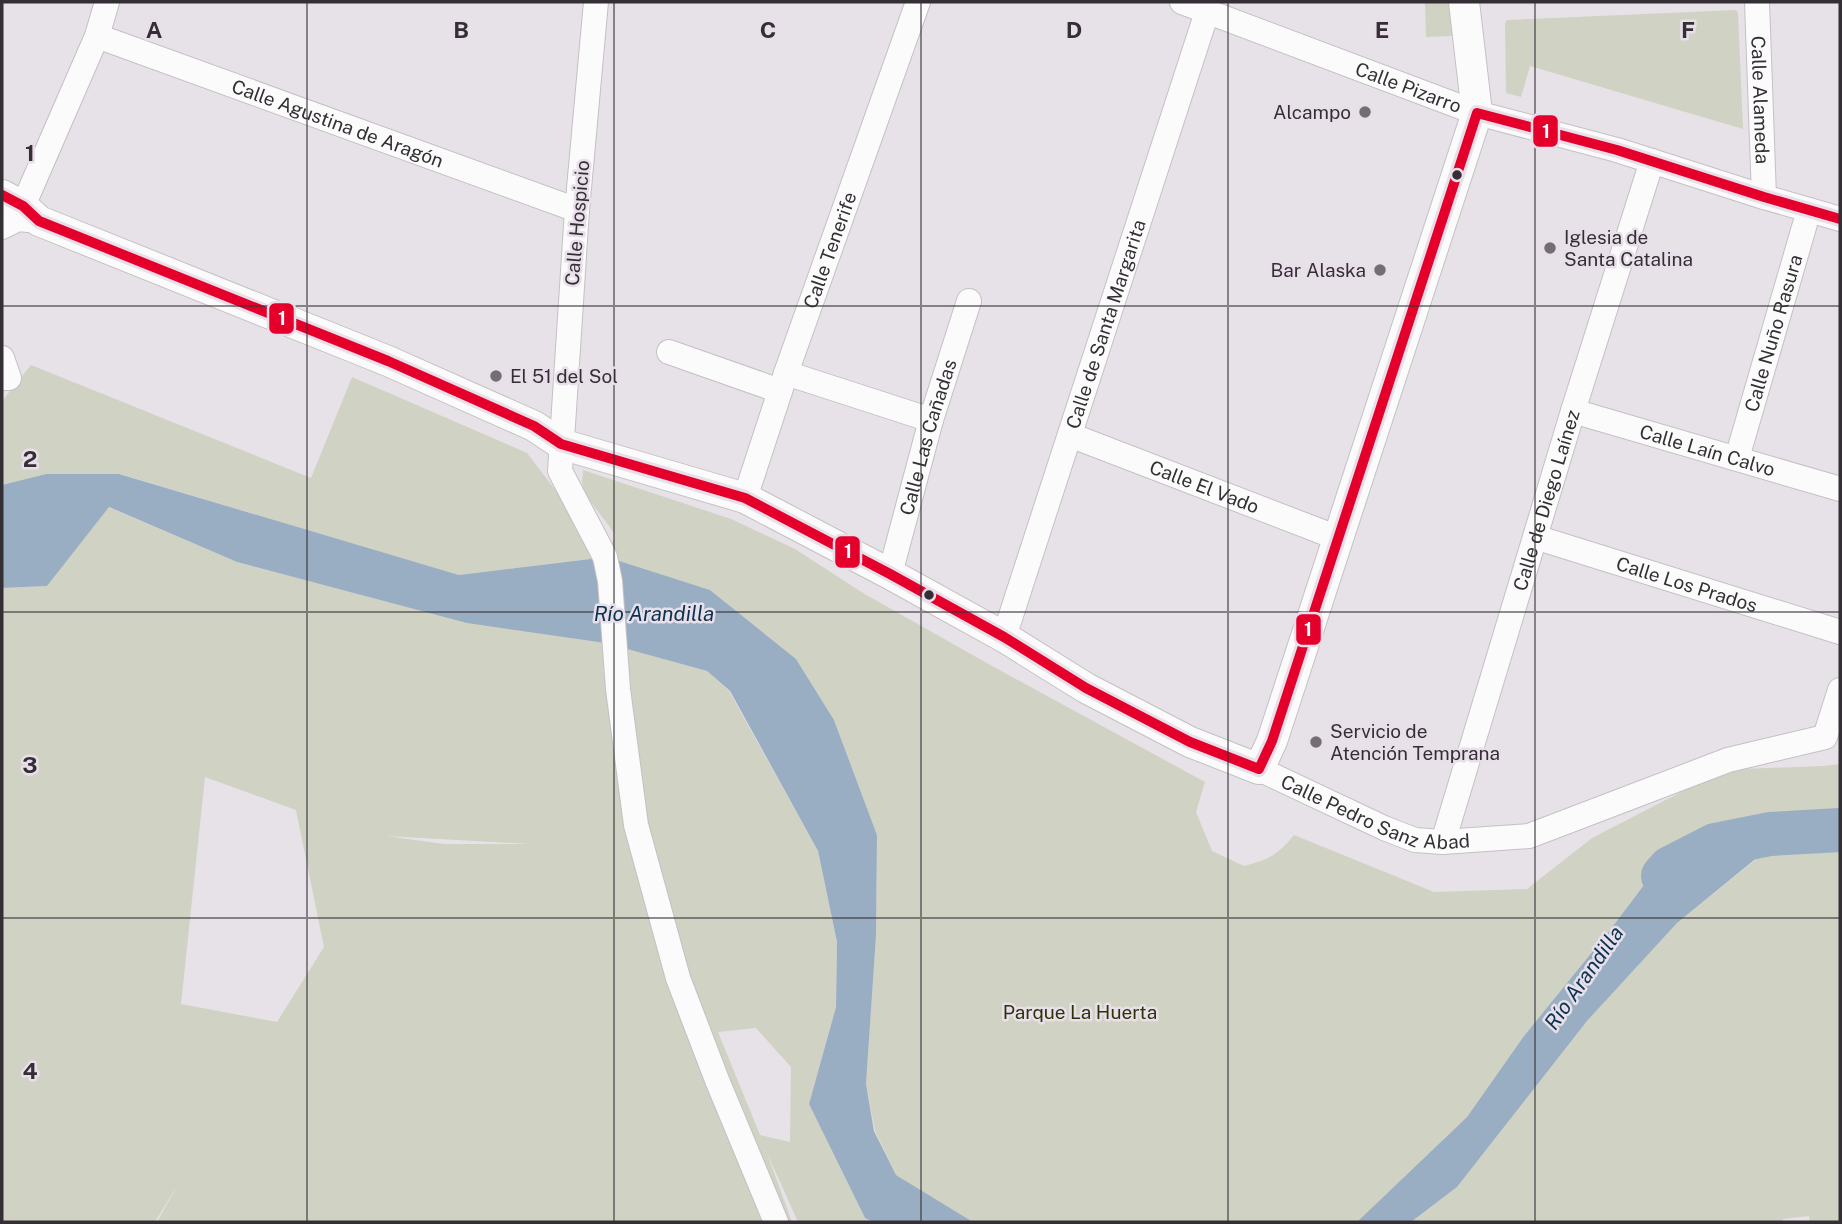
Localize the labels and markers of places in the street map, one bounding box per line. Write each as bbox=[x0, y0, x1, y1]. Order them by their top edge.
place label: Alcampo bbox=[1273, 101, 1351, 123]
marker: Alcampo bbox=[1357, 104, 1373, 120]
unlabelled marker bbox=[1450, 168, 1464, 182]
place label: Iglesia de Santa Catalina bbox=[1564, 226, 1693, 270]
marker: Iglesia de Santa Catalina bbox=[1542, 240, 1558, 256]
place label: Bar Alaska bbox=[1271, 259, 1366, 281]
marker: Bar Alaska bbox=[1372, 262, 1388, 278]
place label: El 51 del Sol bbox=[510, 365, 618, 387]
marker: El 51 del Sol bbox=[488, 368, 504, 384]
unlabelled marker bbox=[922, 588, 936, 602]
place label: Servicio de Atención Temprana bbox=[1330, 720, 1500, 764]
marker: Servicio de Atención Temprana bbox=[1308, 734, 1324, 750]

